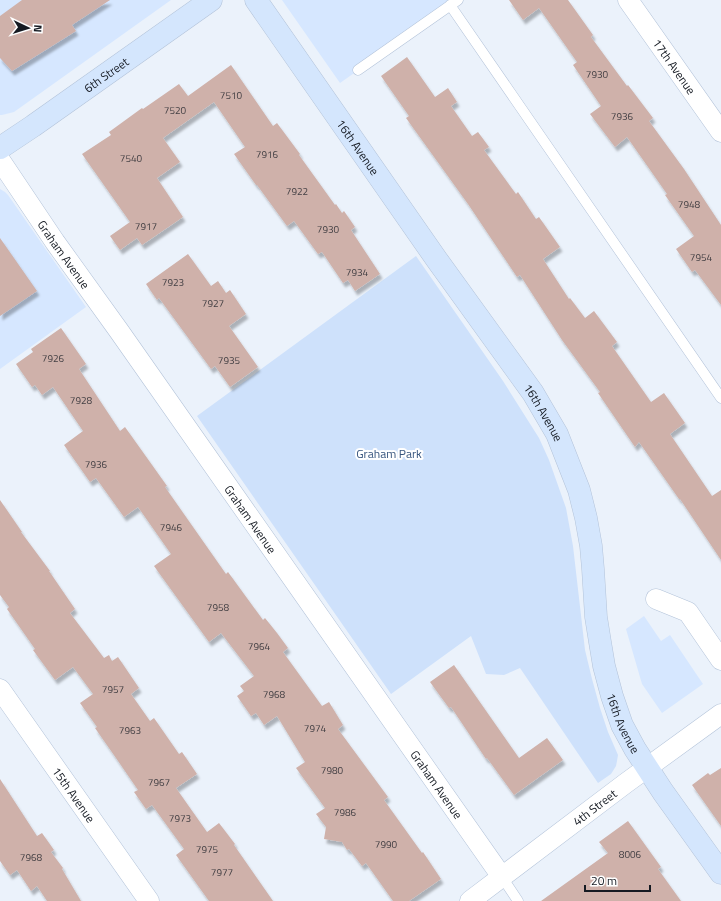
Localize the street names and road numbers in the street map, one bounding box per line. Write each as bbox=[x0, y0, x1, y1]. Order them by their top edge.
street label: 17th Avenue bbox=[648, 34, 701, 98]
street label: 6th Street bbox=[80, 51, 133, 97]
street label: 16th Avenue bbox=[332, 115, 384, 179]
street label: Graham Avenue bbox=[33, 216, 95, 293]
street label: 16th Avenue bbox=[519, 379, 568, 444]
street label: Graham Avenue bbox=[220, 481, 282, 557]
street label: 16th Avenue bbox=[602, 690, 645, 757]
street label: Graham Avenue bbox=[406, 746, 468, 823]
street label: 15th Avenue bbox=[48, 763, 100, 826]
street label: 4th Street bbox=[568, 783, 621, 830]

